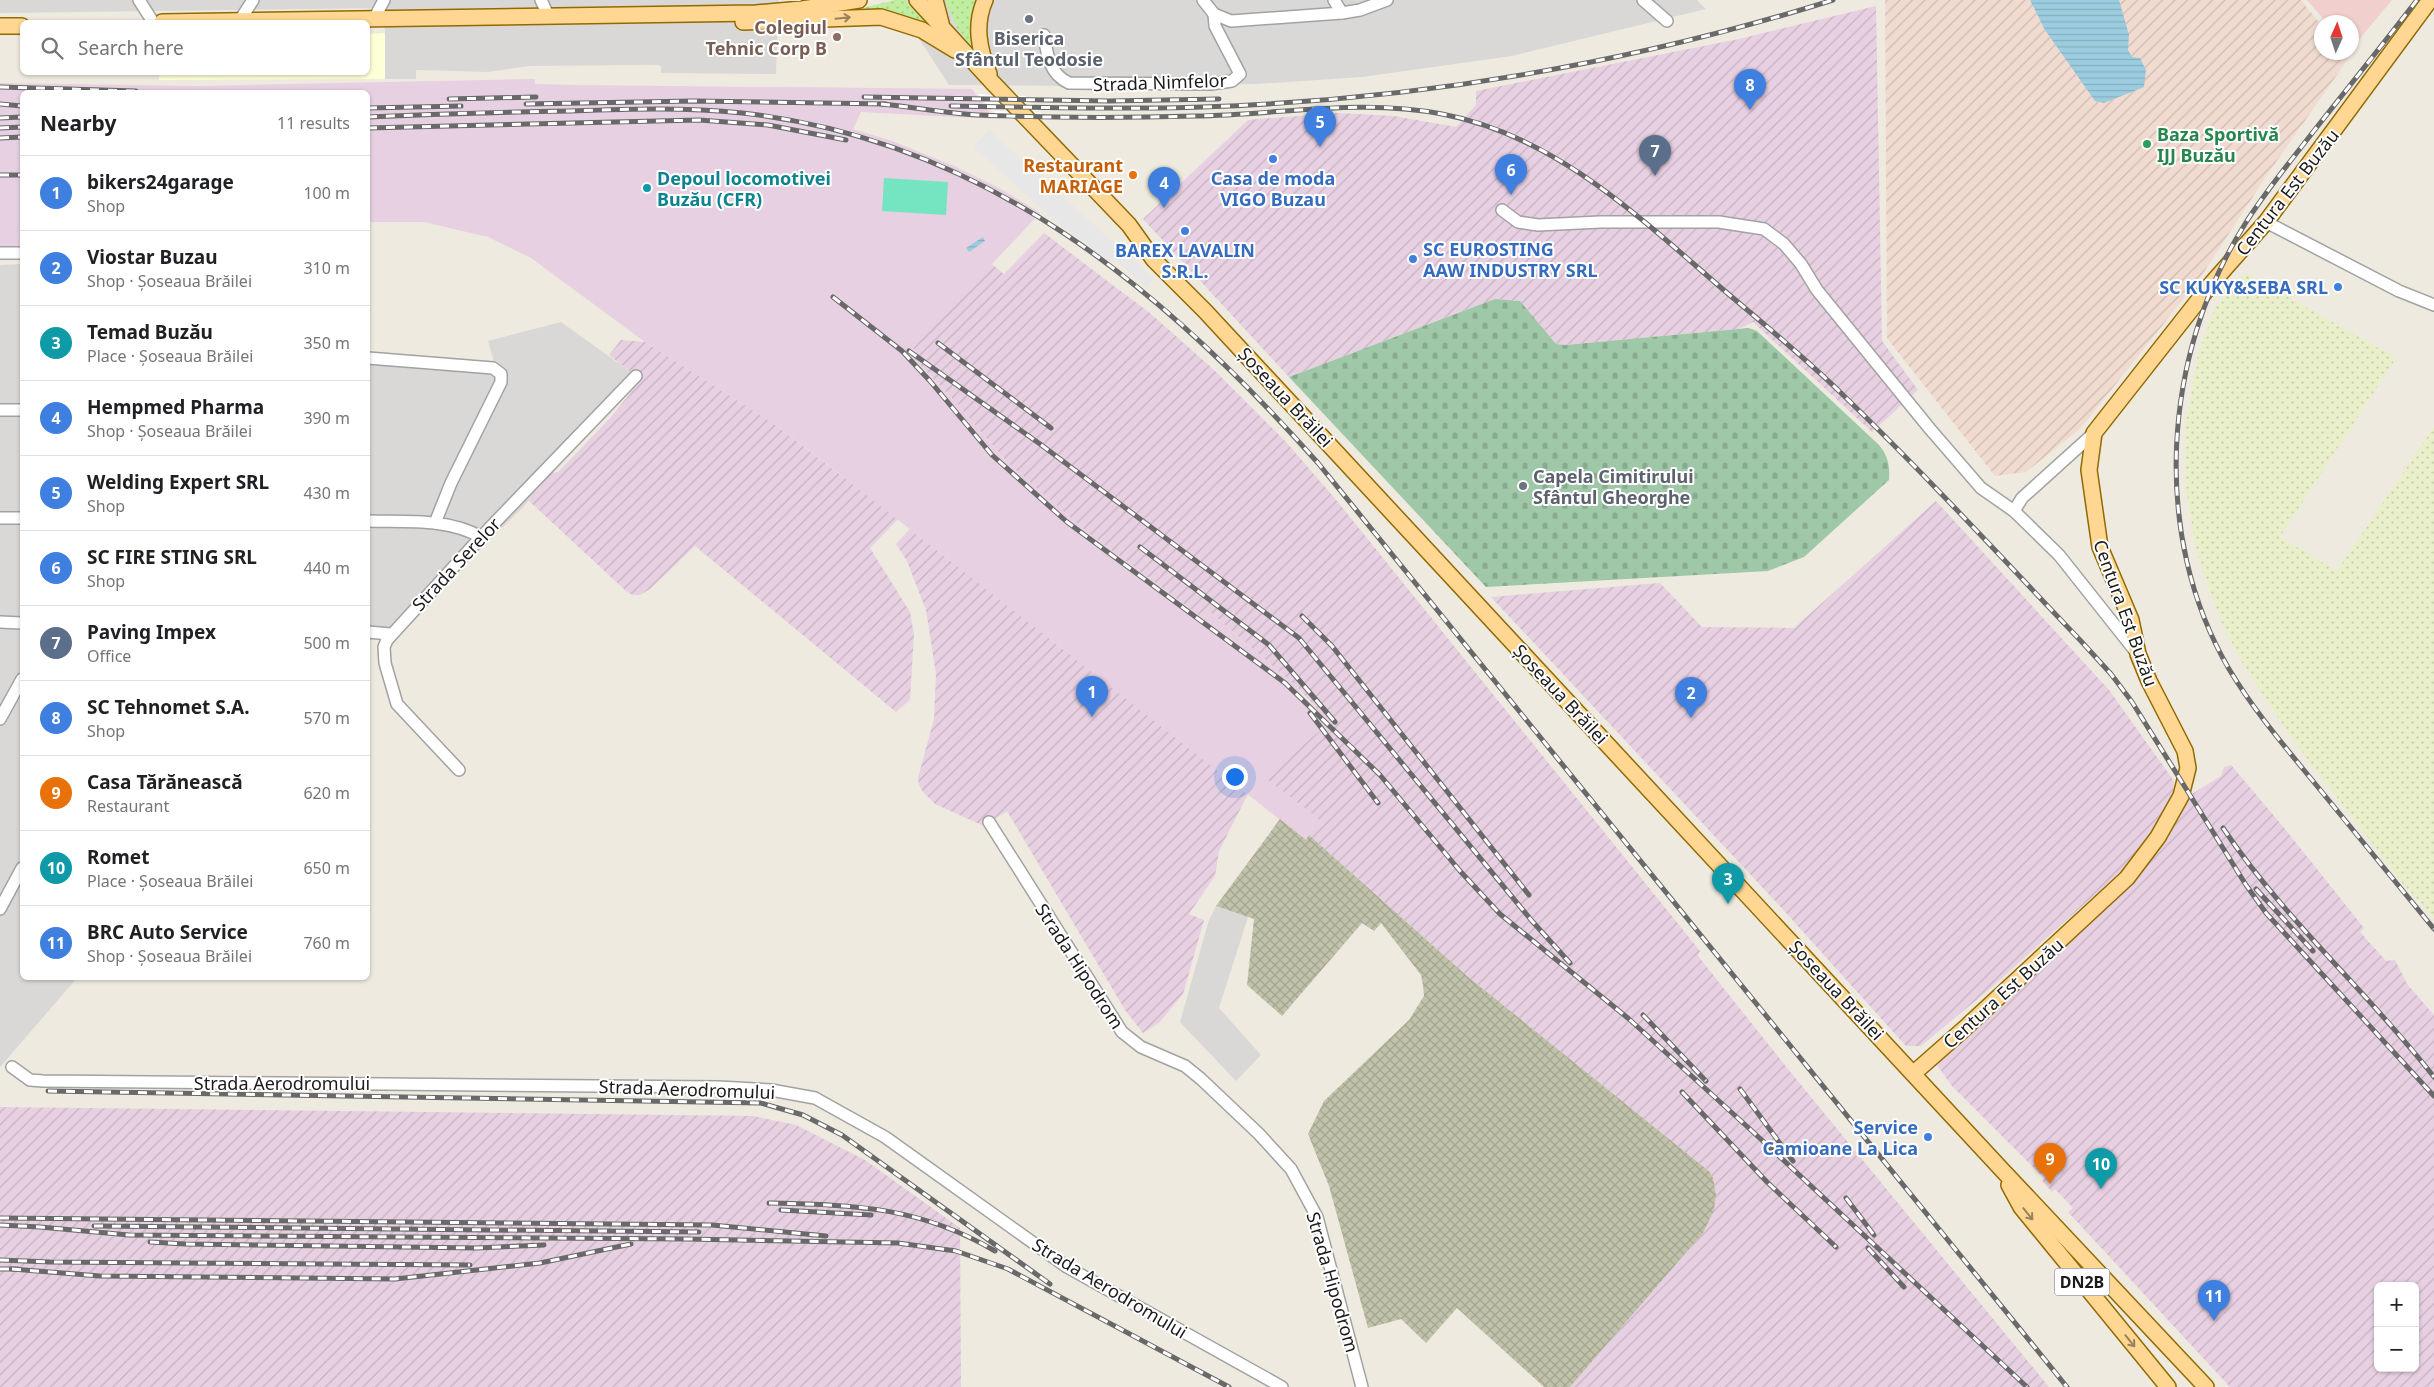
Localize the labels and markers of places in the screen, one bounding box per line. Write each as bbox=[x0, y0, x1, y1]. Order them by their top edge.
marker: Biserica Sfântul Teodosie bbox=[1023, 13, 1035, 25]
place label: Colegiul Tehnic Corp B bbox=[706, 15, 827, 60]
place label: Biserica Sfântul Teodosie bbox=[955, 26, 1103, 71]
marker: Colegiul Tehnic Corp B bbox=[831, 31, 843, 43]
pin: 8 bbox=[1734, 69, 1766, 110]
pin: 5 bbox=[1304, 106, 1336, 147]
place label: Baza Sportivă IJJ Buzău bbox=[2157, 122, 2279, 167]
pin: 7 bbox=[1639, 135, 1671, 176]
marker: Baza Sportivă IJJ Buzău bbox=[2141, 138, 2153, 150]
place label: Restaurant MARIAGE bbox=[1023, 153, 1123, 198]
marker: Casa de moda VIGO Buzau bbox=[1267, 153, 1279, 165]
pin: 6 bbox=[1495, 154, 1527, 195]
place label: Depoul locomotivei Buzău (CFR) bbox=[657, 166, 831, 211]
place label: Casa de moda VIGO Buzau bbox=[1211, 166, 1335, 211]
pin: 4 bbox=[1148, 167, 1180, 208]
marker: Restaurant MARIAGE bbox=[1127, 169, 1139, 181]
marker: Depoul locomotivei Buzău (CFR) bbox=[641, 182, 653, 194]
marker: BAREX LAVALIN S.R.L. bbox=[1179, 225, 1191, 237]
place label: SC EUROSTING AAW INDUSTRY SRL bbox=[1423, 237, 1598, 282]
place label: BAREX LAVALIN S.R.L. bbox=[1115, 238, 1255, 283]
marker: SC EUROSTING AAW INDUSTRY SRL bbox=[1407, 253, 1419, 265]
place label: SC KUKY&SEBA SRL bbox=[2159, 275, 2328, 299]
marker: SC KUKY&SEBA SRL bbox=[2332, 281, 2344, 293]
place label: Capela Cimitirului Sfântul Gheorghe bbox=[1533, 464, 1694, 509]
marker: Capela Cimitirului Sfântul Gheorghe bbox=[1517, 480, 1529, 492]
pin: 1 bbox=[1076, 676, 1108, 717]
pin: 2 bbox=[1675, 677, 1707, 718]
pin: 3 bbox=[1712, 863, 1744, 904]
place label: Service Camioane La Lica bbox=[1763, 1115, 1918, 1160]
marker: Service Camioane La Lica bbox=[1922, 1131, 1934, 1143]
pin: 9 bbox=[2034, 1143, 2066, 1184]
pin: 10 bbox=[2085, 1148, 2117, 1189]
pin: 11 bbox=[2198, 1280, 2230, 1321]

